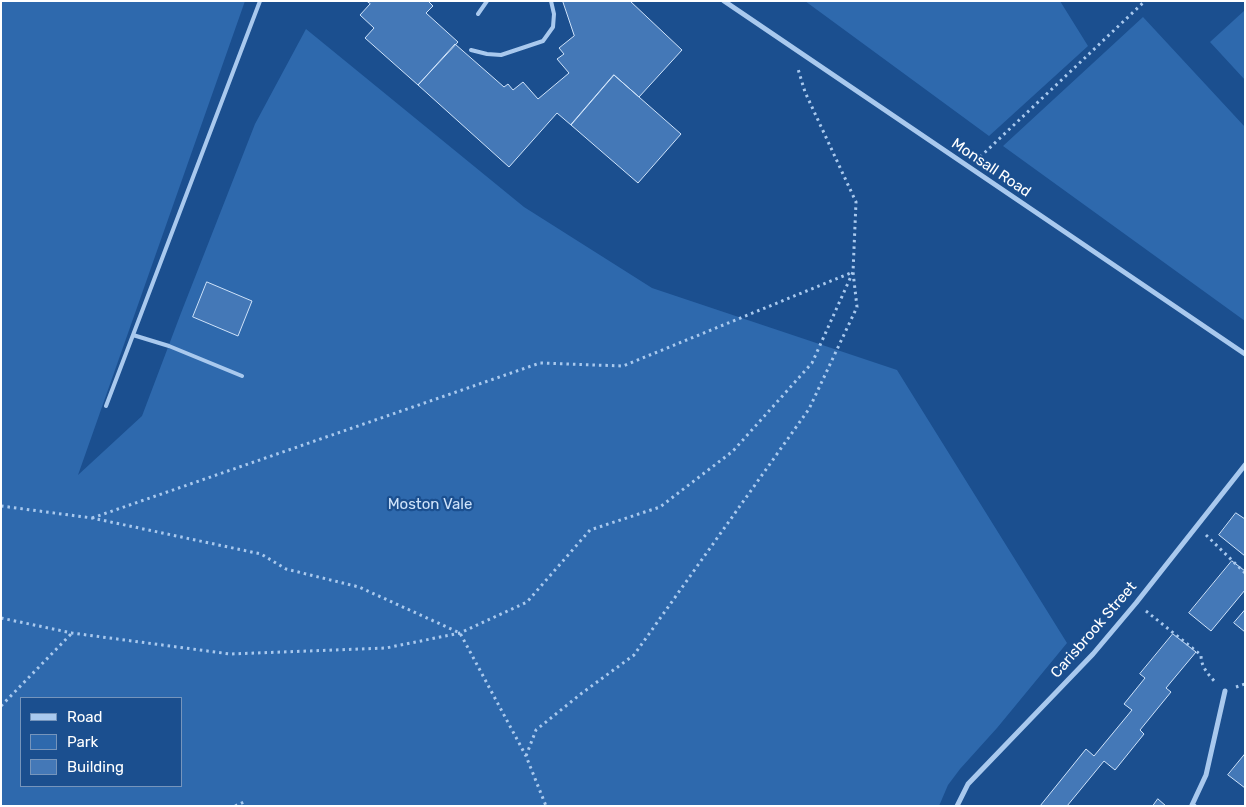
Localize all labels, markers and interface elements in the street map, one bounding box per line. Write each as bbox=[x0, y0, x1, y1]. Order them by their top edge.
street label: Monsall Road bbox=[948, 135, 1034, 201]
park label: Moston Vale bbox=[388, 496, 472, 514]
street label: Carisbrook Street bbox=[1047, 578, 1141, 682]
legend bbox=[20, 697, 182, 787]
text: Road bbox=[67, 708, 103, 726]
text: Park bbox=[67, 733, 98, 751]
text: Building bbox=[67, 758, 124, 776]

